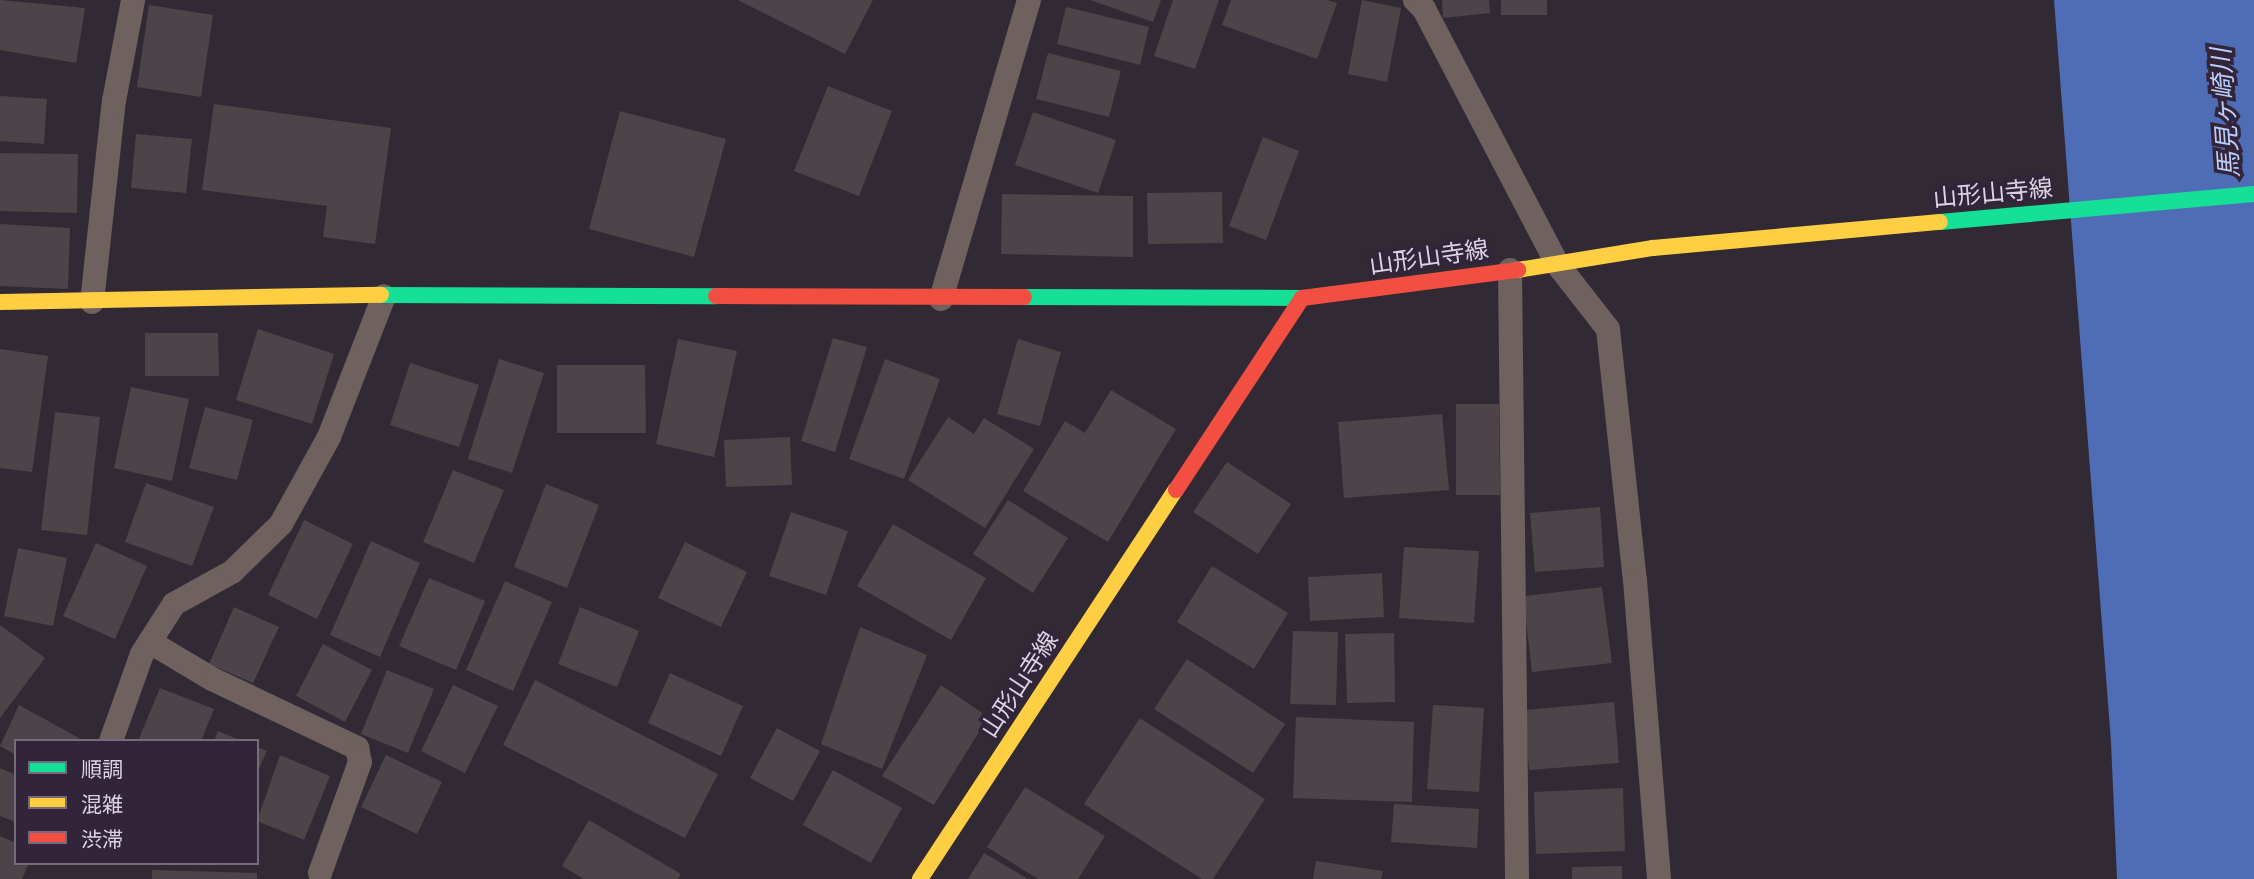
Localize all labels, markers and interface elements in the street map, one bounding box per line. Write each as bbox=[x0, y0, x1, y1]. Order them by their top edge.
water label: 馬見ヶ崎川 bbox=[2206, 47, 2246, 179]
street label: 山形山寺線 bbox=[1932, 174, 2054, 214]
street label: 山形山寺線 bbox=[1368, 235, 1490, 281]
street label: 山形山寺線 bbox=[975, 627, 1065, 743]
legend bbox=[14, 739, 259, 865]
text: 順調 bbox=[81, 757, 123, 783]
text: 混雑 bbox=[81, 792, 123, 818]
text: 渋滞 bbox=[81, 827, 123, 853]

